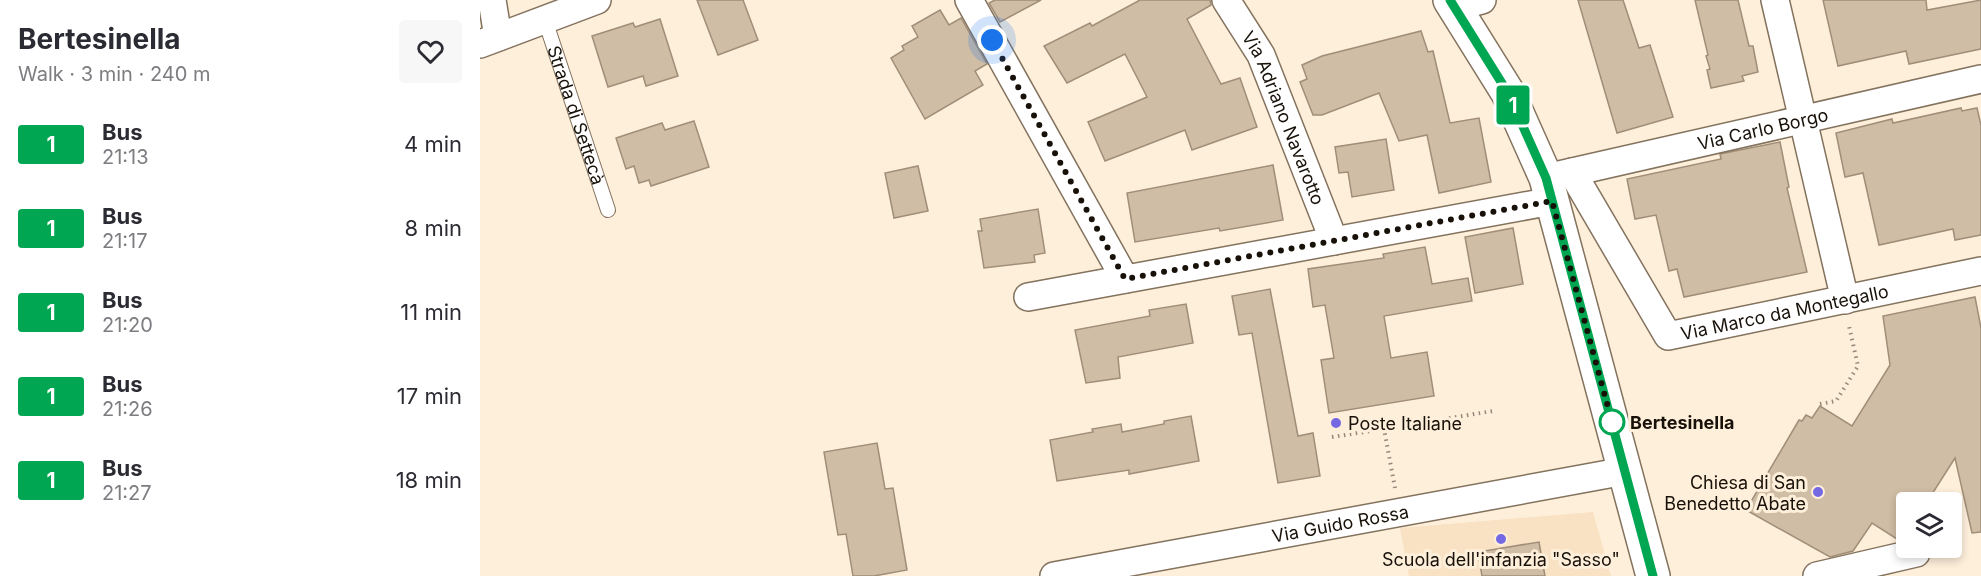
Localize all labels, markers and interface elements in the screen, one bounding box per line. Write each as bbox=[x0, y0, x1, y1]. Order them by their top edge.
button: heart bbox=[399, 20, 462, 83]
text: Bertesinella bbox=[18, 22, 181, 56]
your location bbox=[977, 25, 1007, 55]
street label: Via Adriano Navarotto bbox=[1238, 27, 1329, 208]
street label: Strada di Settecà bbox=[544, 43, 609, 187]
text: Walk · 3 min · 240 m bbox=[18, 62, 211, 86]
line badge: 1 bbox=[1494, 86, 1532, 124]
text: 1 bbox=[1508, 93, 1518, 118]
street label: Via Carlo Borgo bbox=[1695, 104, 1830, 154]
text: Bus bbox=[102, 119, 143, 145]
text: 4 min bbox=[404, 131, 462, 157]
text: 1 bbox=[46, 132, 56, 157]
text: 21:13 bbox=[102, 145, 149, 169]
text: Bus bbox=[102, 203, 143, 229]
text: 8 min bbox=[405, 215, 462, 241]
text: 1 bbox=[46, 216, 56, 241]
text: 21:17 bbox=[102, 229, 148, 253]
street label: Via Marco da Montegallo bbox=[1679, 280, 1890, 344]
text: Bus bbox=[102, 287, 143, 313]
text: 11 min bbox=[400, 299, 462, 325]
text: 1 bbox=[46, 300, 56, 325]
text: 21:20 bbox=[102, 313, 153, 337]
text: Bus bbox=[102, 371, 143, 397]
text: 17 min bbox=[397, 383, 462, 409]
text: 1 bbox=[46, 384, 56, 409]
text: 21:26 bbox=[102, 397, 153, 421]
marker: Bertesinella bbox=[1599, 409, 1625, 435]
place label: Bertesinella bbox=[1630, 412, 1735, 433]
place label: Poste Italiane bbox=[1348, 413, 1462, 434]
marker: Poste Italiane bbox=[1329, 416, 1343, 430]
text: Bus bbox=[102, 455, 143, 481]
text: 18 min bbox=[396, 467, 462, 493]
text: 1 bbox=[46, 468, 56, 493]
place label: Chiesa di San Benedetto Abate bbox=[1664, 472, 1806, 514]
text: 21:27 bbox=[102, 481, 152, 505]
marker: Chiesa di San Benedetto Abate bbox=[1811, 485, 1825, 499]
map controls bbox=[1896, 492, 1962, 558]
button: layers bbox=[1896, 492, 1962, 558]
street label: Via Guido Rossa bbox=[1270, 501, 1410, 546]
marker: Scuola dell'infanzia "Sasso" bbox=[1494, 532, 1508, 546]
place label: Scuola dell'infanzia "Sasso" bbox=[1382, 549, 1620, 570]

